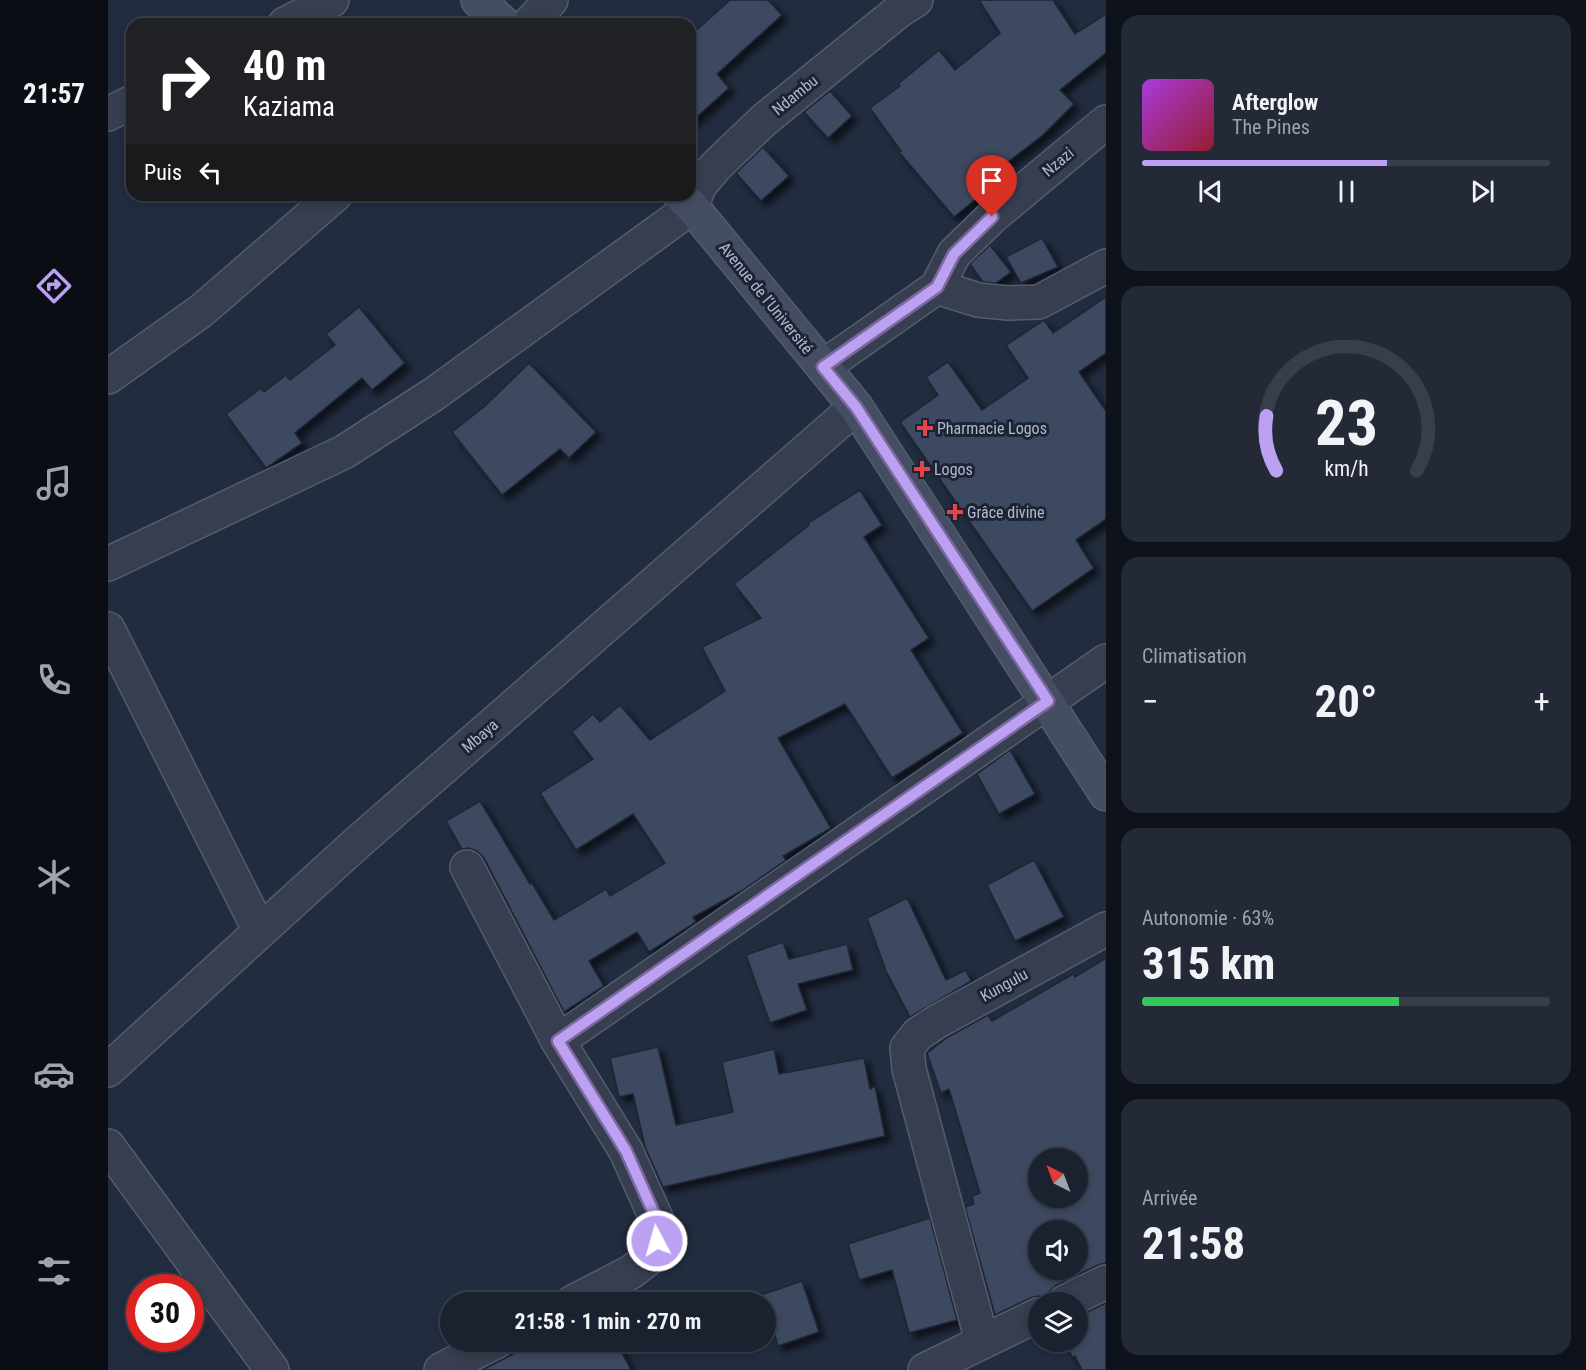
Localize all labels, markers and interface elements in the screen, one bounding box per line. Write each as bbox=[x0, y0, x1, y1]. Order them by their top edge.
text: 40 m bbox=[243, 41, 326, 90]
icon: right bbox=[144, 42, 222, 120]
street label: Ndambu bbox=[768, 71, 822, 119]
text: 21:57 bbox=[23, 78, 85, 110]
text: Afterglow bbox=[1232, 90, 1318, 115]
text: Kaziama bbox=[243, 91, 335, 123]
text: The Pines bbox=[1232, 115, 1310, 139]
street label: Nzazi bbox=[1038, 143, 1078, 181]
pin bbox=[966, 155, 1017, 217]
icon: left bbox=[194, 156, 227, 189]
text: Puis bbox=[144, 160, 182, 185]
icon: arrive bbox=[975, 164, 1008, 197]
icon: previous bbox=[1194, 175, 1227, 208]
icon: pause bbox=[1330, 175, 1363, 208]
icon: next bbox=[1466, 175, 1499, 208]
street label: Avenue de l’Université bbox=[715, 238, 817, 358]
icon: directions bbox=[33, 265, 75, 307]
text: 23 bbox=[1314, 387, 1378, 460]
place label: Pharmacie Logos bbox=[937, 419, 1047, 438]
marker: Pharmacie Logos bbox=[918, 421, 932, 435]
text: km/h bbox=[1324, 456, 1368, 481]
place label: Logos bbox=[934, 460, 973, 479]
icon: music bbox=[33, 462, 75, 504]
marker: Logos bbox=[915, 462, 929, 476]
place label: Grâce divine bbox=[967, 503, 1045, 522]
marker: Grâce divine bbox=[948, 505, 962, 519]
text: Climatisation bbox=[1142, 644, 1247, 668]
icon: phone bbox=[33, 659, 75, 701]
text: 20° bbox=[1315, 675, 1378, 728]
text: − bbox=[1142, 682, 1159, 721]
text: + bbox=[1534, 682, 1550, 721]
street label: Mbaya bbox=[458, 715, 502, 757]
icon: climate bbox=[33, 856, 75, 898]
text: Autonomie · 63% bbox=[1142, 906, 1274, 930]
text: 315 km bbox=[1142, 937, 1275, 990]
street label: Kungulu bbox=[977, 964, 1031, 1006]
icon: car bbox=[33, 1053, 75, 1095]
north arrow bbox=[1028, 1148, 1088, 1208]
map controls bbox=[1028, 1148, 1088, 1352]
text: Arrivée bbox=[1142, 1186, 1198, 1210]
position arrow bbox=[625, 1209, 689, 1273]
text: 21:58 bbox=[1142, 1217, 1245, 1270]
button: sound bbox=[1028, 1220, 1088, 1280]
icon: filters bbox=[33, 1250, 75, 1292]
speed limit sign: 30 bbox=[126, 1274, 204, 1352]
button: layers bbox=[1028, 1292, 1088, 1352]
text: 21:58 · 1 min · 270 m bbox=[515, 1309, 701, 1334]

